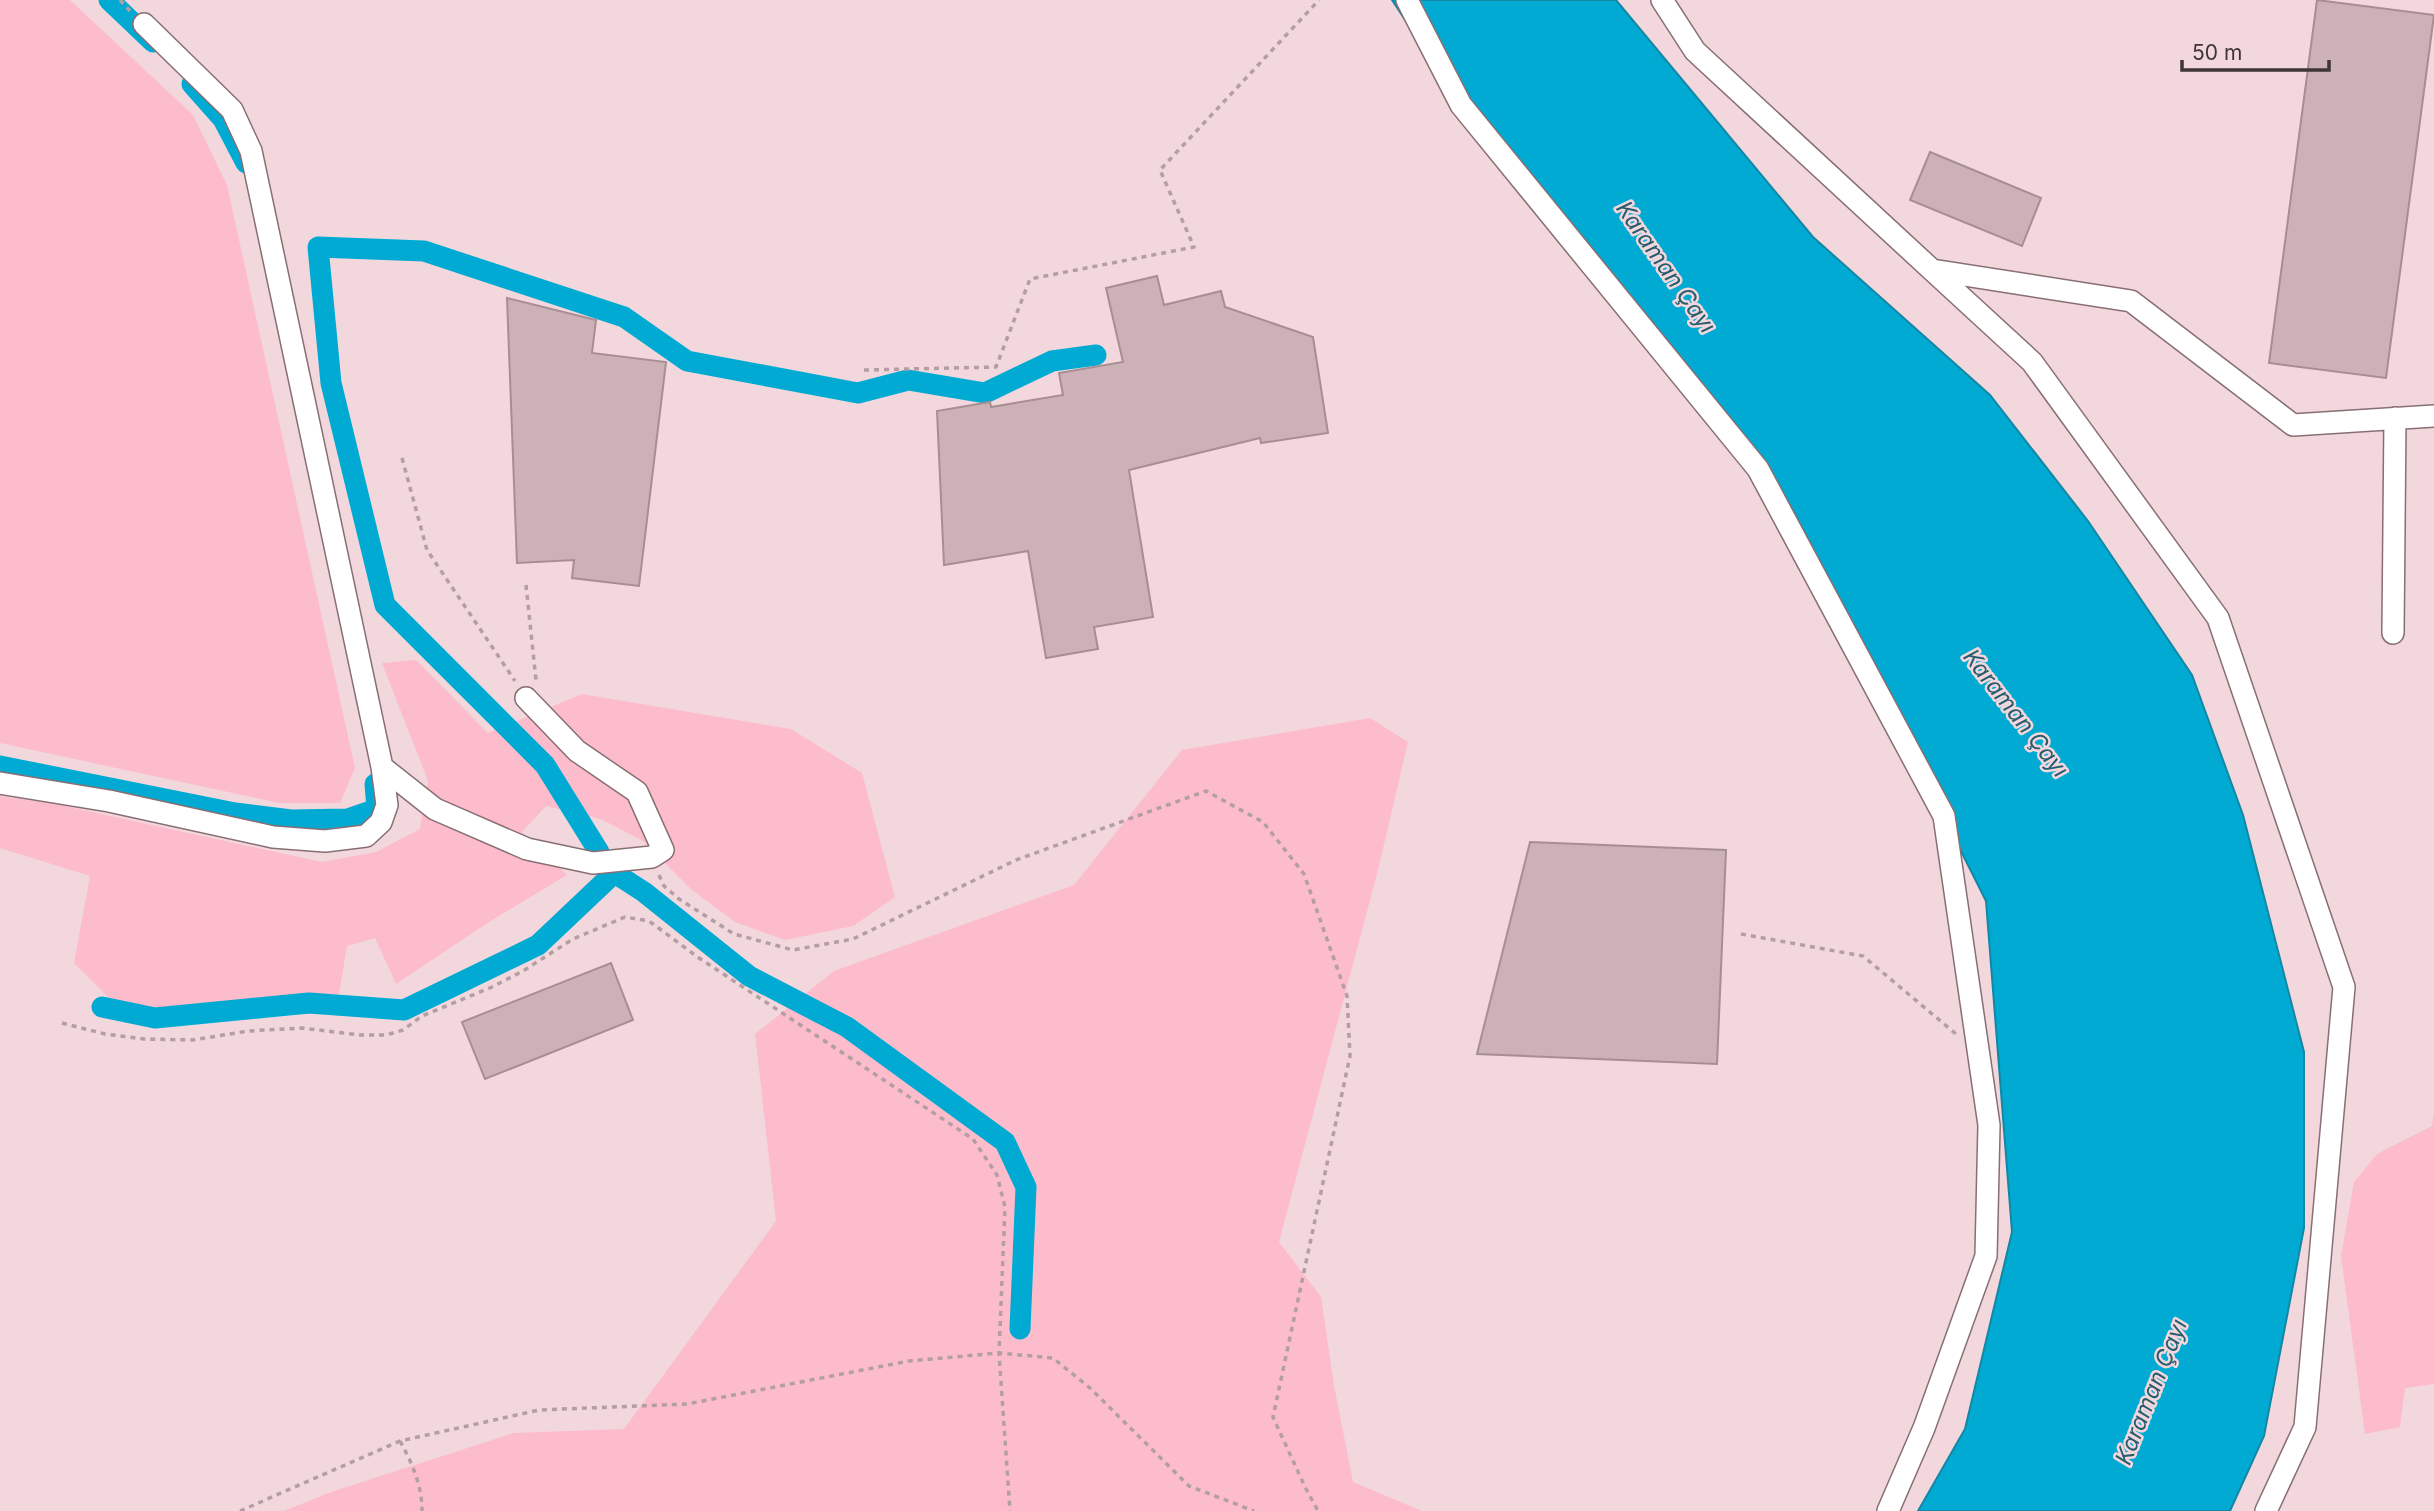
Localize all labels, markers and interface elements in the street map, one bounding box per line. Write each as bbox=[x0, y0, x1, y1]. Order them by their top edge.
scale bar bbox=[2182, 28, 2329, 72]
text: 50 m bbox=[2192, 40, 2242, 65]
water label: Karaman Çayı bbox=[1610, 196, 1722, 338]
water label: Karaman Çayı bbox=[1957, 644, 2075, 782]
water label: Karaman Çayı bbox=[2109, 1315, 2193, 1469]

